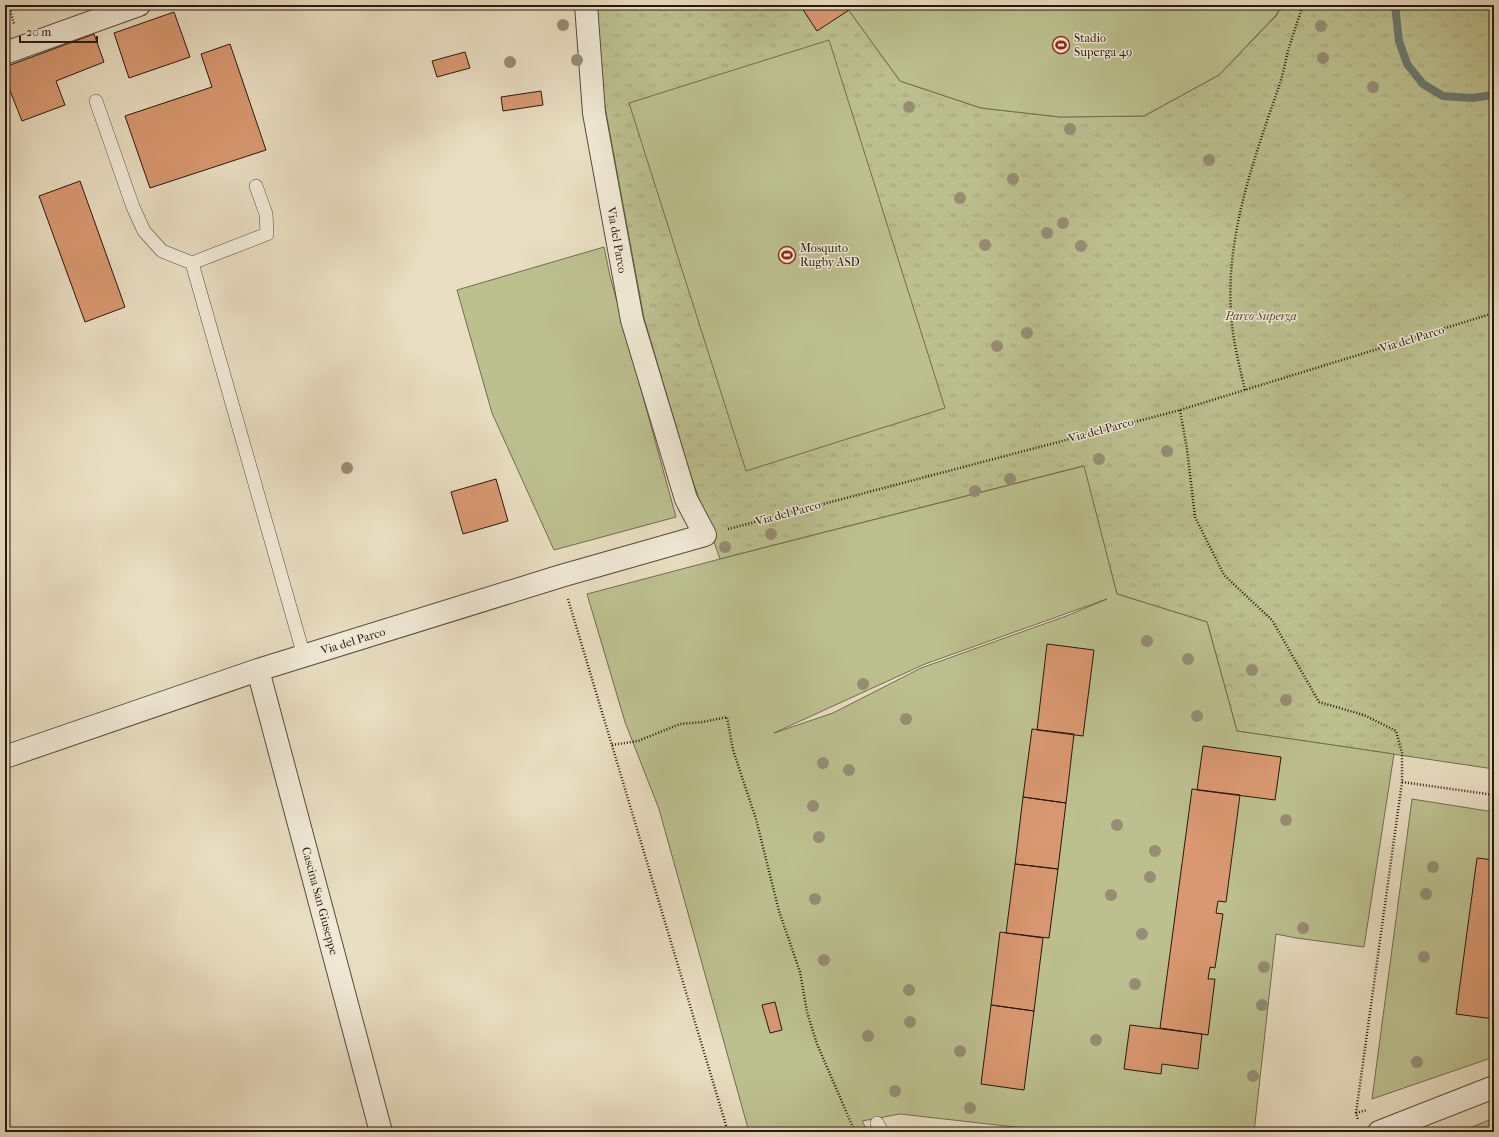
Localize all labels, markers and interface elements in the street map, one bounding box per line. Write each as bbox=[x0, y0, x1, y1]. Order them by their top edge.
scale bar bbox=[20, 18, 97, 44]
text: 20 m bbox=[26, 25, 51, 39]
place label: Stadio Superga 49 bbox=[1074, 31, 1132, 59]
sports icon: Stadio Superga 49 bbox=[1051, 35, 1071, 55]
street label: Via del Parco bbox=[604, 205, 630, 274]
place label: Mosquito Rugby ASD bbox=[800, 241, 860, 269]
sports icon: Mosquito Rugby ASD bbox=[777, 245, 797, 265]
park label: Parco Superga bbox=[1224, 309, 1297, 323]
street label: Via del Parco bbox=[1377, 323, 1446, 356]
street label: Via del Parco bbox=[1066, 415, 1135, 446]
street label: Via del Parco bbox=[753, 498, 822, 529]
street label: Via del Parco bbox=[318, 625, 387, 658]
street label: Cascina San Giuseppe bbox=[299, 845, 341, 957]

